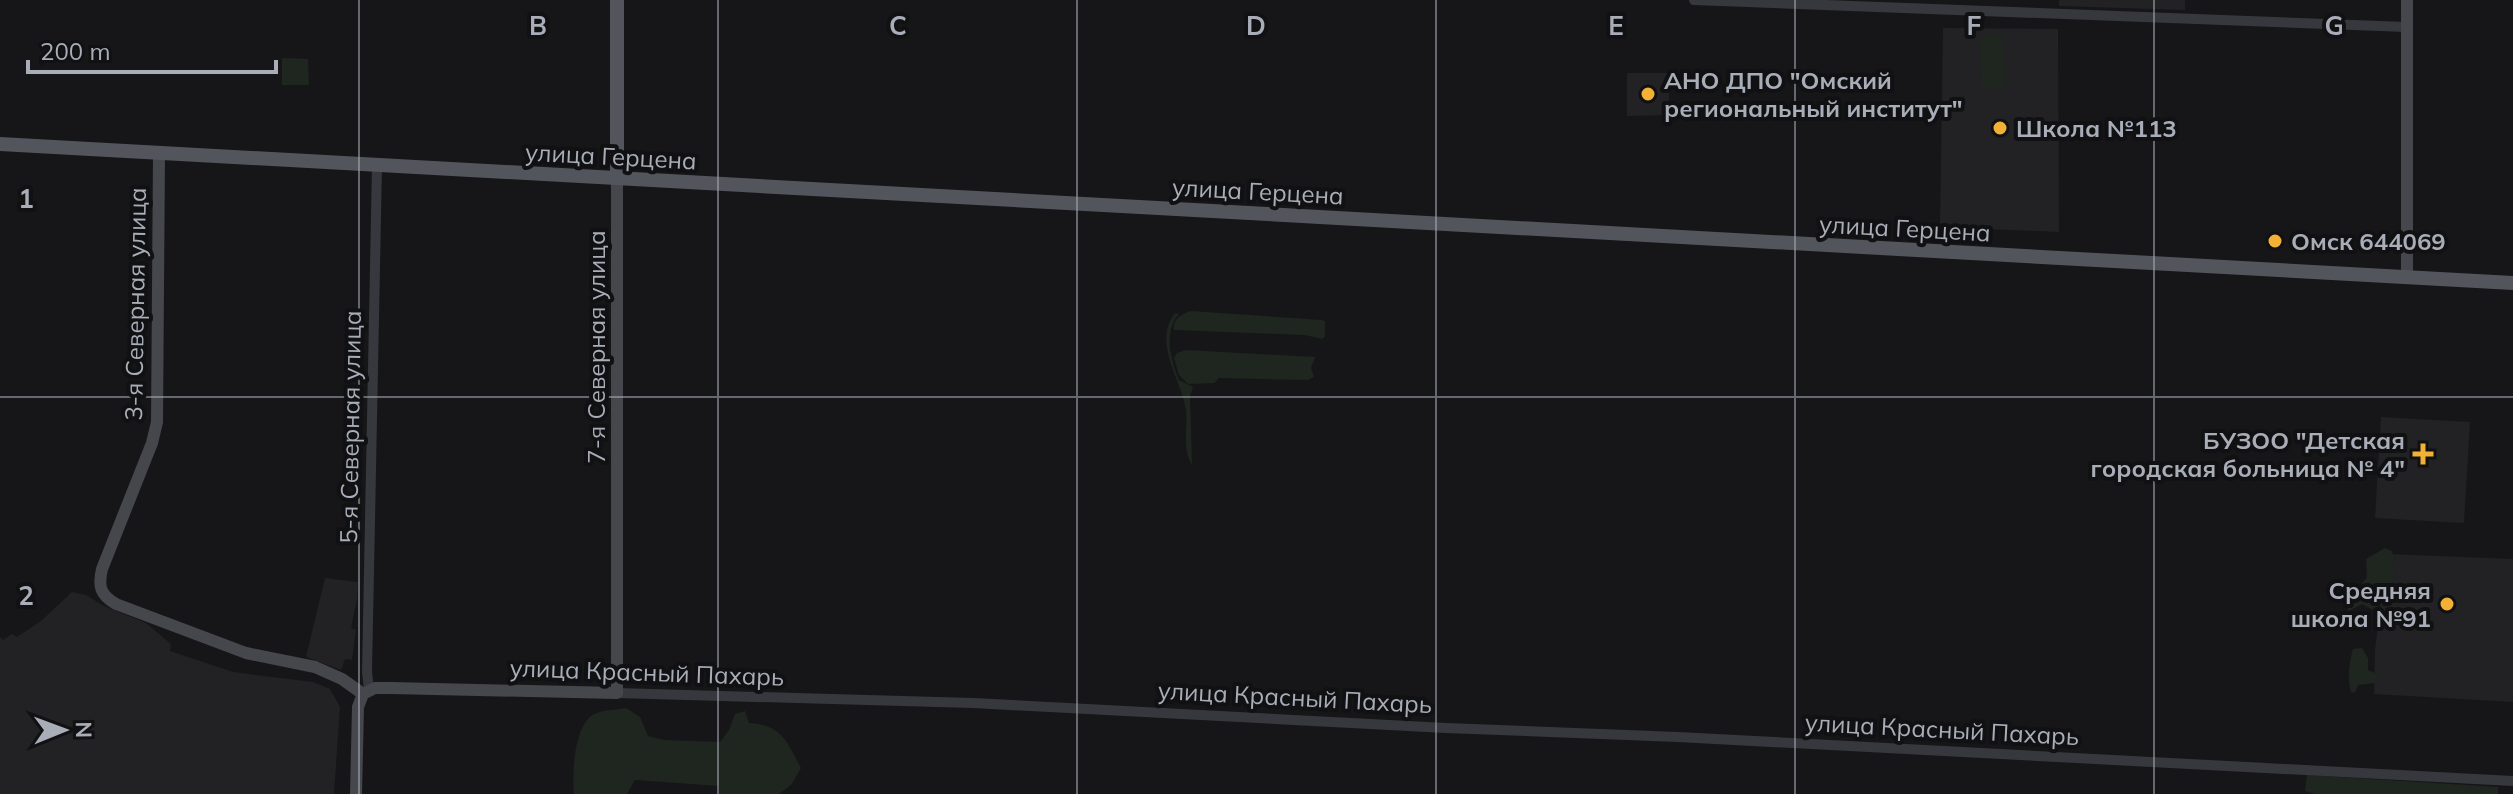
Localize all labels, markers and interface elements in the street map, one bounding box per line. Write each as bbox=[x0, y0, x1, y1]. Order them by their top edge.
text: B bbox=[529, 9, 547, 42]
text: C bbox=[889, 9, 907, 42]
text: D bbox=[1246, 9, 1266, 42]
text: E bbox=[1608, 9, 1624, 42]
text: F bbox=[1967, 9, 1982, 42]
text: G bbox=[2324, 9, 2344, 42]
scale bar bbox=[28, 24, 276, 74]
text: 200 m bbox=[40, 36, 111, 66]
place label: АНО ДПО "Омский региональный институт" bbox=[1664, 65, 1963, 123]
marker: АНО ДПО "Омский региональный институт" bbox=[1639, 85, 1657, 103]
place label: Школа №113 bbox=[2016, 113, 2177, 143]
marker: Школа №113 bbox=[1991, 119, 2009, 137]
street label: улица Герцена bbox=[525, 137, 697, 175]
street label: улица Герцена bbox=[1172, 172, 1344, 210]
text: 1 bbox=[18, 182, 34, 215]
street label: 3-я Северная улица bbox=[118, 187, 152, 421]
street label: улица Герцена bbox=[1819, 209, 1991, 247]
place label: Омск 644069 bbox=[2291, 226, 2446, 256]
street label: 7-я Северная улица bbox=[581, 230, 611, 464]
marker: Омск 644069 bbox=[2266, 232, 2284, 250]
street label: 5-я Северная улица bbox=[333, 310, 367, 544]
place label: БУЗОО "Детская городская больница № 4" bbox=[2091, 425, 2405, 483]
marker: БУЗОО "Детская городская больница № 4" bbox=[2412, 443, 2434, 465]
place label: Средняя школа №91 bbox=[2291, 575, 2431, 633]
text: 2 bbox=[18, 579, 34, 612]
marker: Средняя школа №91 bbox=[2438, 595, 2456, 613]
street label: улица Красный Пахарь bbox=[509, 652, 785, 692]
street label: улица Красный Пахарь bbox=[1157, 675, 1433, 719]
north arrow bbox=[24, 690, 104, 770]
street label: улица Красный Пахарь bbox=[1804, 707, 2080, 751]
text: N bbox=[70, 721, 98, 738]

